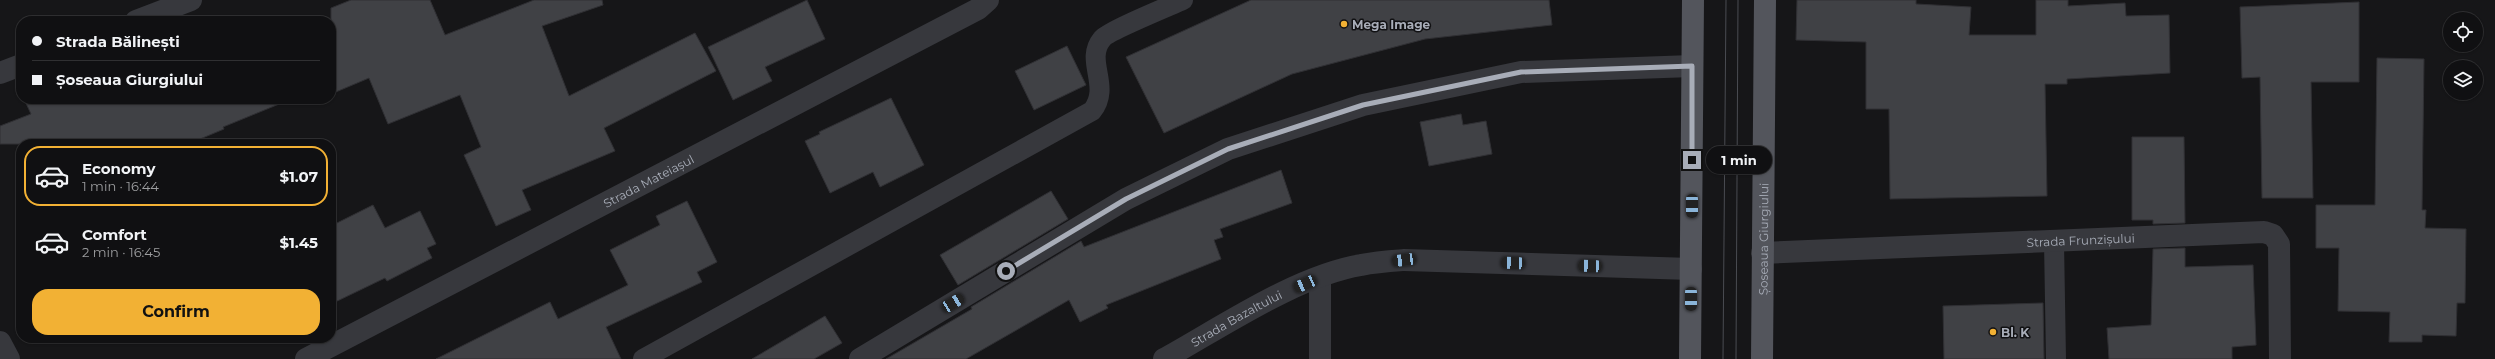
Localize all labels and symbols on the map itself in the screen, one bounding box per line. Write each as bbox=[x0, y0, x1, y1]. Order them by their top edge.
place label: Mega Image bbox=[1352, 17, 1431, 32]
marker: Mega Image bbox=[1339, 19, 1349, 29]
callout: 1 min bbox=[1706, 146, 1772, 174]
street label: Strada Mateiașul bbox=[601, 151, 696, 210]
route end bbox=[1683, 151, 1701, 169]
street label: Șoseaua Giurgiului bbox=[1755, 183, 1771, 295]
car bbox=[1686, 194, 1698, 218]
street label: Strada Frunzișului bbox=[2026, 230, 2135, 249]
car bbox=[1391, 253, 1417, 267]
car bbox=[1501, 257, 1525, 269]
car bbox=[1578, 260, 1602, 272]
route start bbox=[997, 262, 1015, 280]
car bbox=[1292, 274, 1318, 294]
street label: Strada Bazaltului bbox=[1188, 287, 1284, 350]
car bbox=[1685, 287, 1697, 311]
car bbox=[940, 292, 966, 314]
place label: Bl. K bbox=[2001, 325, 2030, 340]
marker: Bl. K bbox=[1988, 327, 1998, 337]

